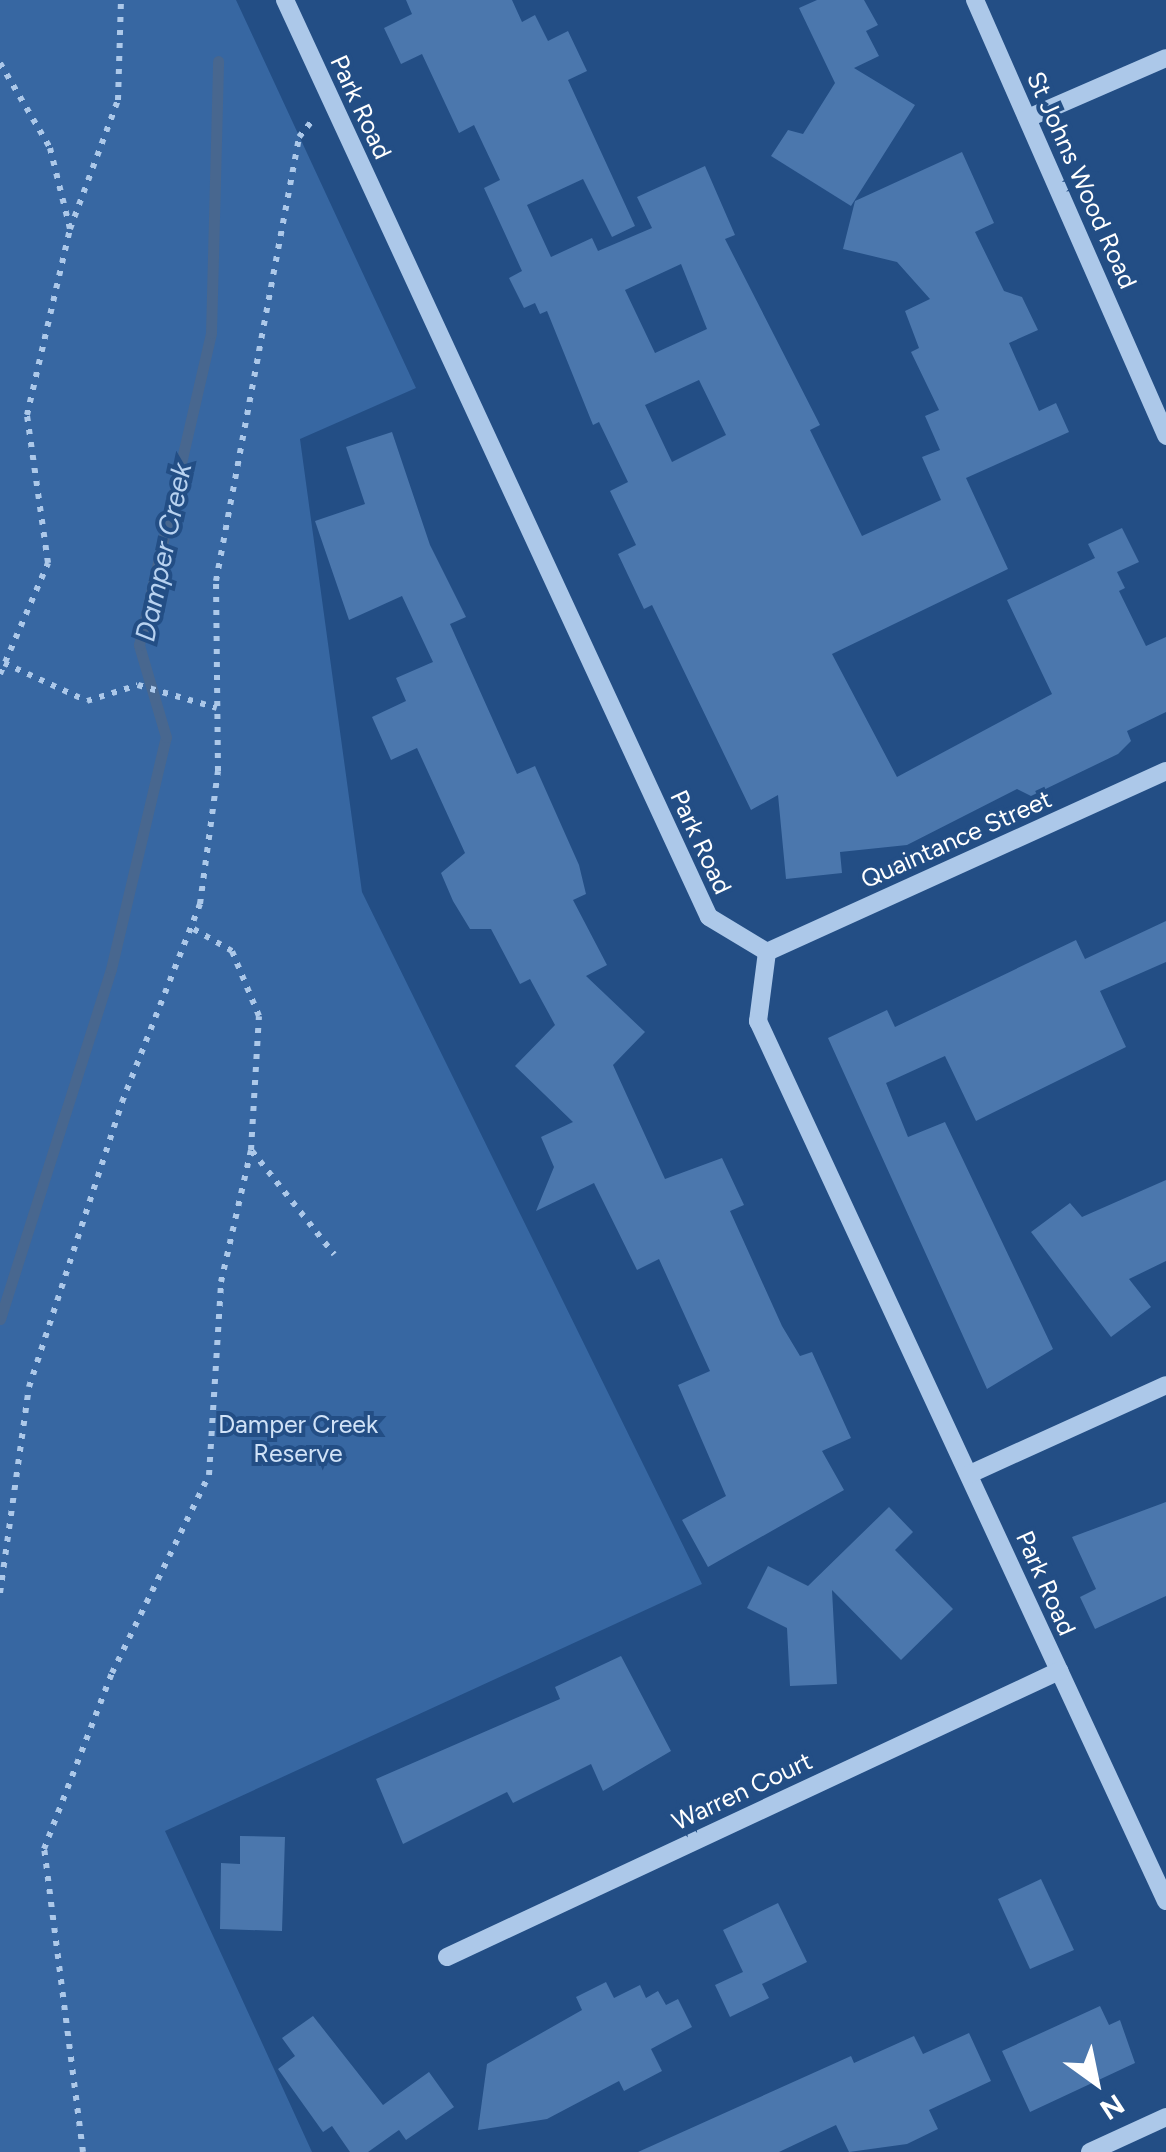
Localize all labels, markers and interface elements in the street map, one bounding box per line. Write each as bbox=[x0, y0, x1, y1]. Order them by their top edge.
street label: Park Road bbox=[324, 50, 398, 164]
street label: St Johns Wood Road bbox=[1021, 67, 1143, 293]
water label: Damper Creek bbox=[128, 460, 198, 644]
street label: Quaintance Street bbox=[856, 784, 1056, 894]
street label: Park Road bbox=[664, 785, 738, 899]
park label: Damper Creek Reserve bbox=[218, 1410, 378, 1469]
street label: Park Road bbox=[1010, 1526, 1082, 1640]
street label: Warren Court bbox=[667, 1746, 817, 1836]
north arrow bbox=[1046, 2032, 1146, 2132]
text: N bbox=[1094, 2087, 1131, 2127]

